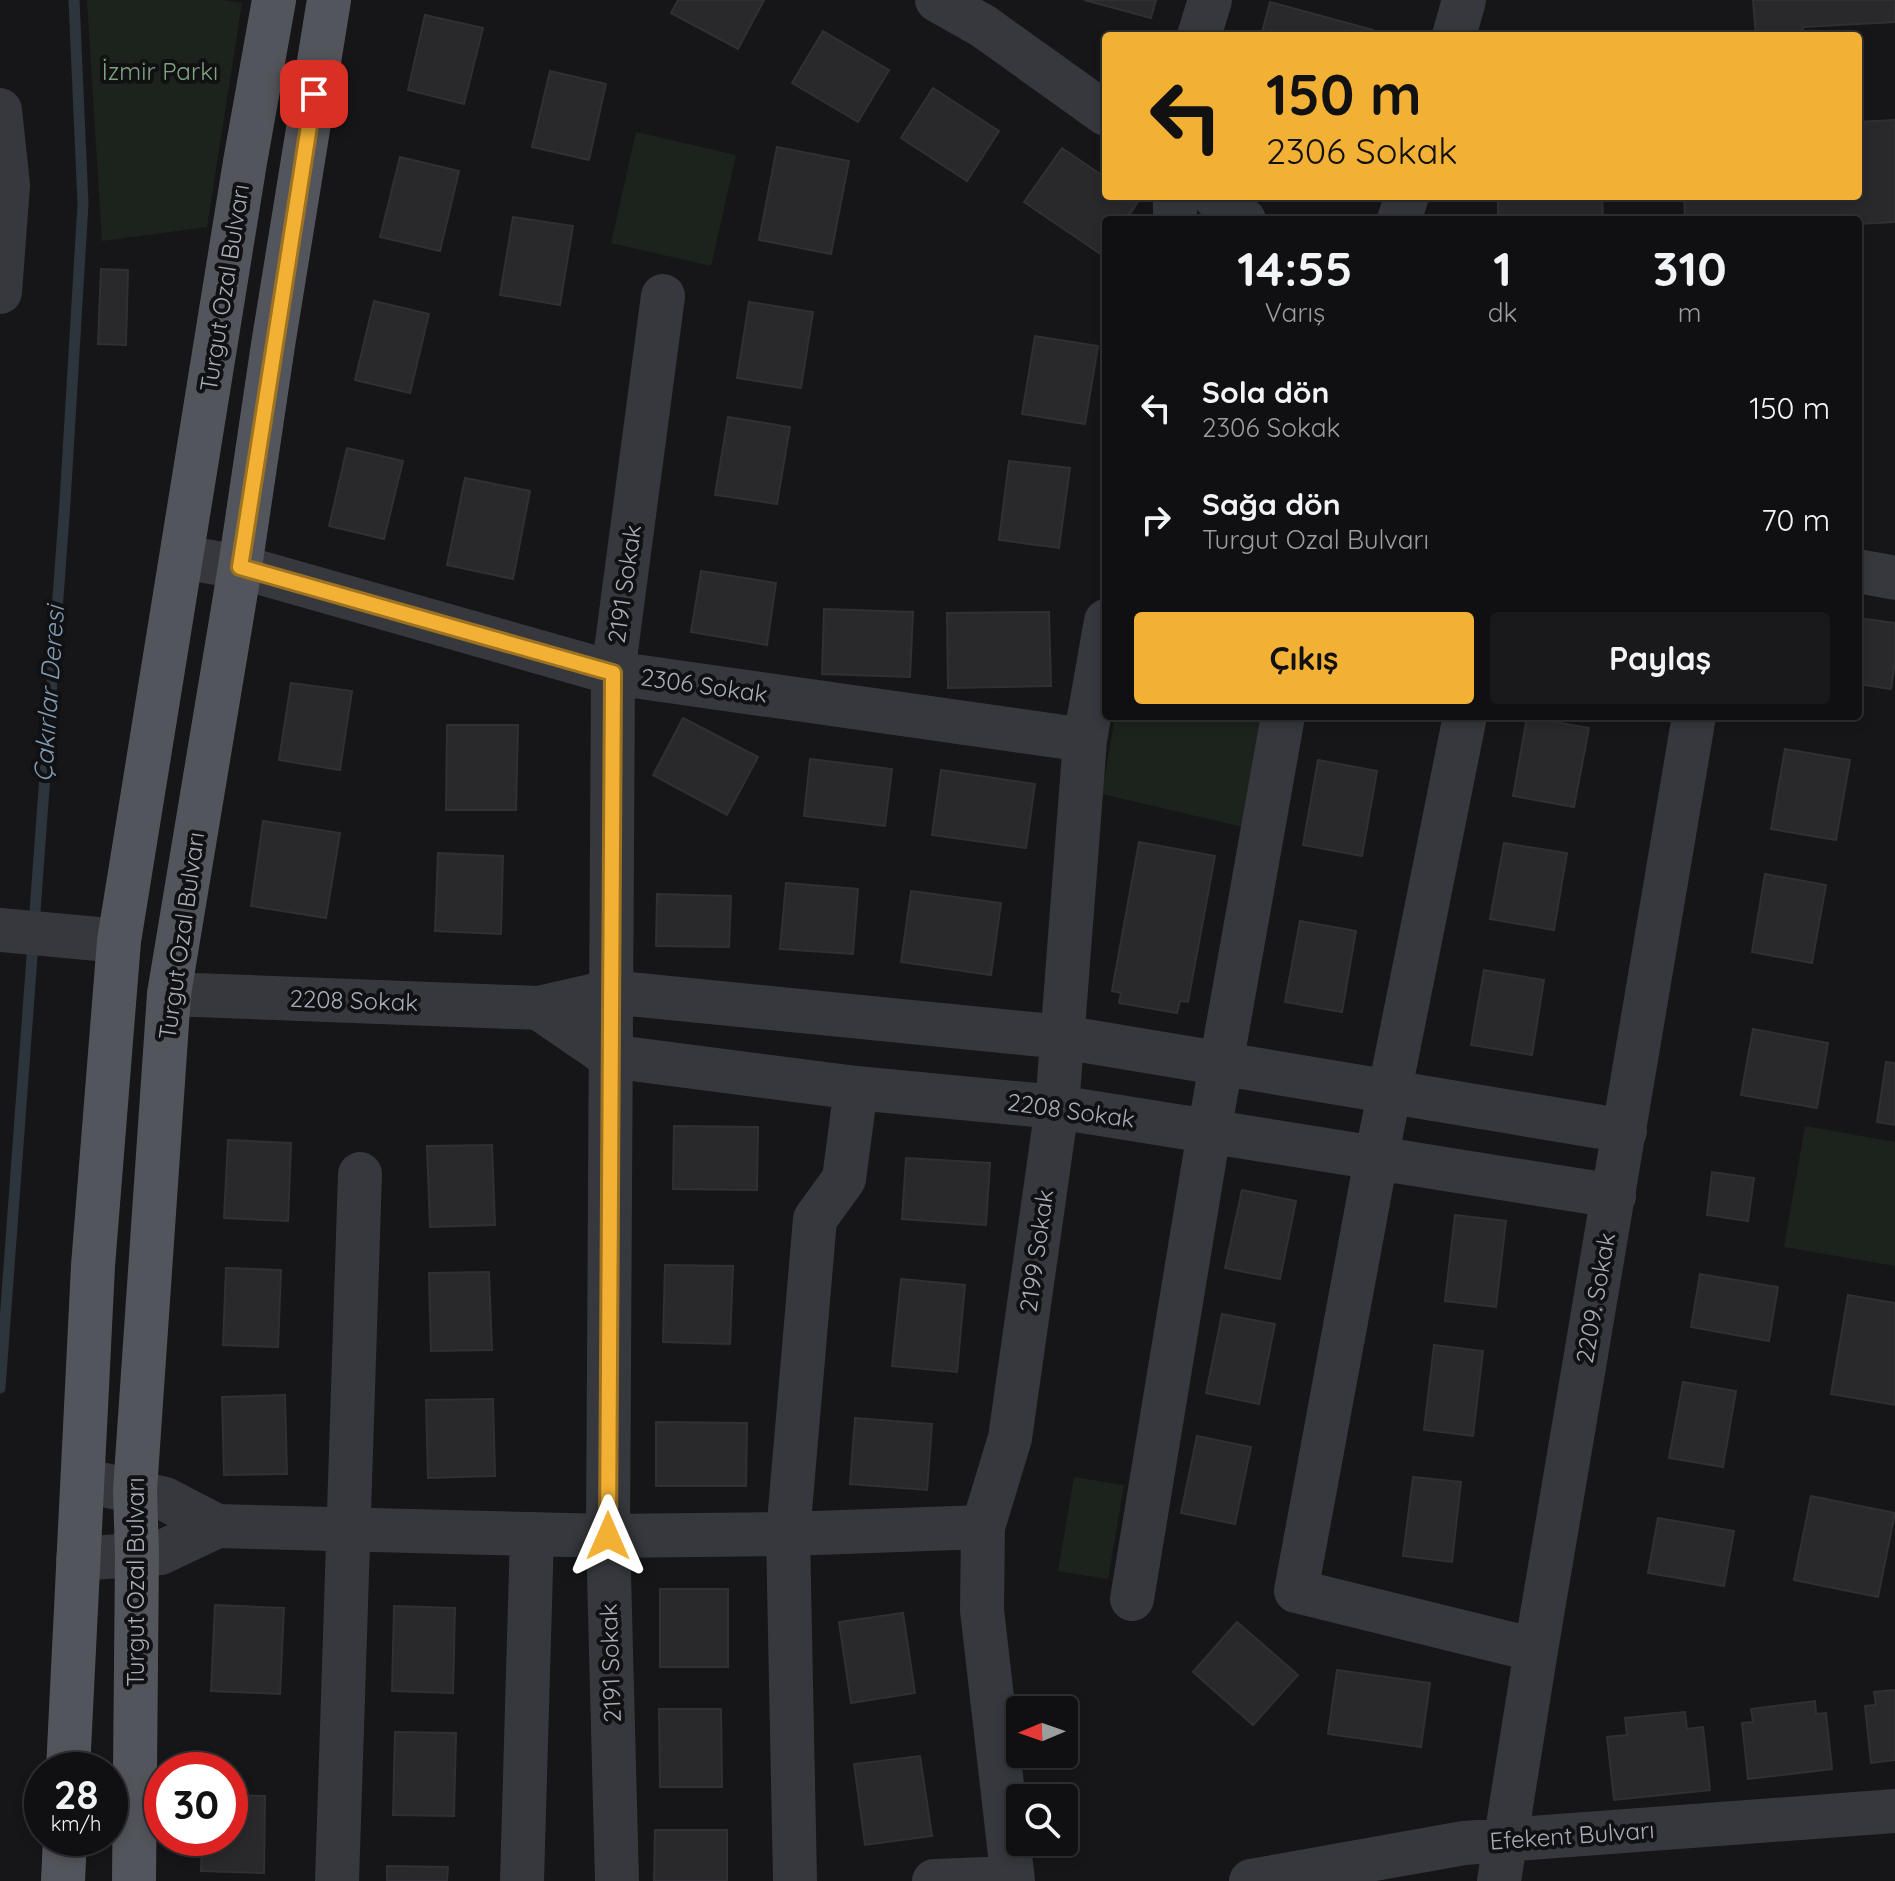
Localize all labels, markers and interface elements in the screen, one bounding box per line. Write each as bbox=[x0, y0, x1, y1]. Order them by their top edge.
park label: İzmir Parkı bbox=[102, 56, 218, 86]
text: 150 m bbox=[1266, 59, 1422, 129]
pin bbox=[280, 60, 348, 128]
icon: left bbox=[1134, 64, 1238, 168]
icon: arrive bbox=[292, 72, 336, 116]
text: 2306 Sokak bbox=[1266, 128, 1458, 173]
street label: Turgut Ozal Bulvarı bbox=[193, 182, 255, 394]
text: 14:55 bbox=[1237, 238, 1353, 298]
text: 1 bbox=[1493, 238, 1512, 298]
text: 310 bbox=[1653, 238, 1727, 298]
text: Varış bbox=[1265, 296, 1325, 329]
text: dk bbox=[1488, 296, 1518, 329]
text: m bbox=[1678, 296, 1702, 329]
text: Sola dön bbox=[1202, 373, 1329, 411]
icon: left bbox=[1134, 386, 1178, 430]
text: 150 m bbox=[1749, 389, 1830, 427]
text: 2306 Sokak bbox=[1202, 411, 1340, 444]
text: Sağa dön bbox=[1202, 485, 1341, 523]
icon: right bbox=[1134, 498, 1178, 542]
text: 70 m bbox=[1761, 501, 1830, 539]
street label: 2191 Sokak bbox=[601, 523, 647, 645]
text: Turgut Ozal Bulvarı bbox=[1202, 523, 1429, 556]
water label: Çakırlar Deresi bbox=[26, 601, 71, 783]
button: Çıkış bbox=[1134, 612, 1474, 704]
button: Paylaş bbox=[1490, 612, 1830, 704]
street label: 2306 Sokak bbox=[639, 661, 769, 709]
street label: Turgut Ozal Bulvarı bbox=[152, 830, 210, 1042]
street label: 2208 Sokak bbox=[289, 983, 419, 1017]
street label: 2208 Sokak bbox=[1005, 1086, 1137, 1134]
street label: 2199 Sokak bbox=[1013, 1188, 1059, 1314]
street label: 2209. Sokak bbox=[1569, 1230, 1621, 1366]
street label: Turgut Ozal Bulvarı bbox=[120, 1477, 150, 1687]
position arrow bbox=[566, 1494, 650, 1578]
street label: 2191 Sokak bbox=[593, 1603, 627, 1723]
north arrow bbox=[1006, 1696, 1078, 1768]
map controls bbox=[1006, 1696, 1078, 1856]
speed limit sign: 30 bbox=[144, 1752, 248, 1856]
text: 28 bbox=[54, 1769, 98, 1819]
button: search bbox=[1006, 1784, 1078, 1856]
text: km/h bbox=[51, 1811, 101, 1836]
street label: Efekent Bulvarı bbox=[1489, 1814, 1655, 1856]

